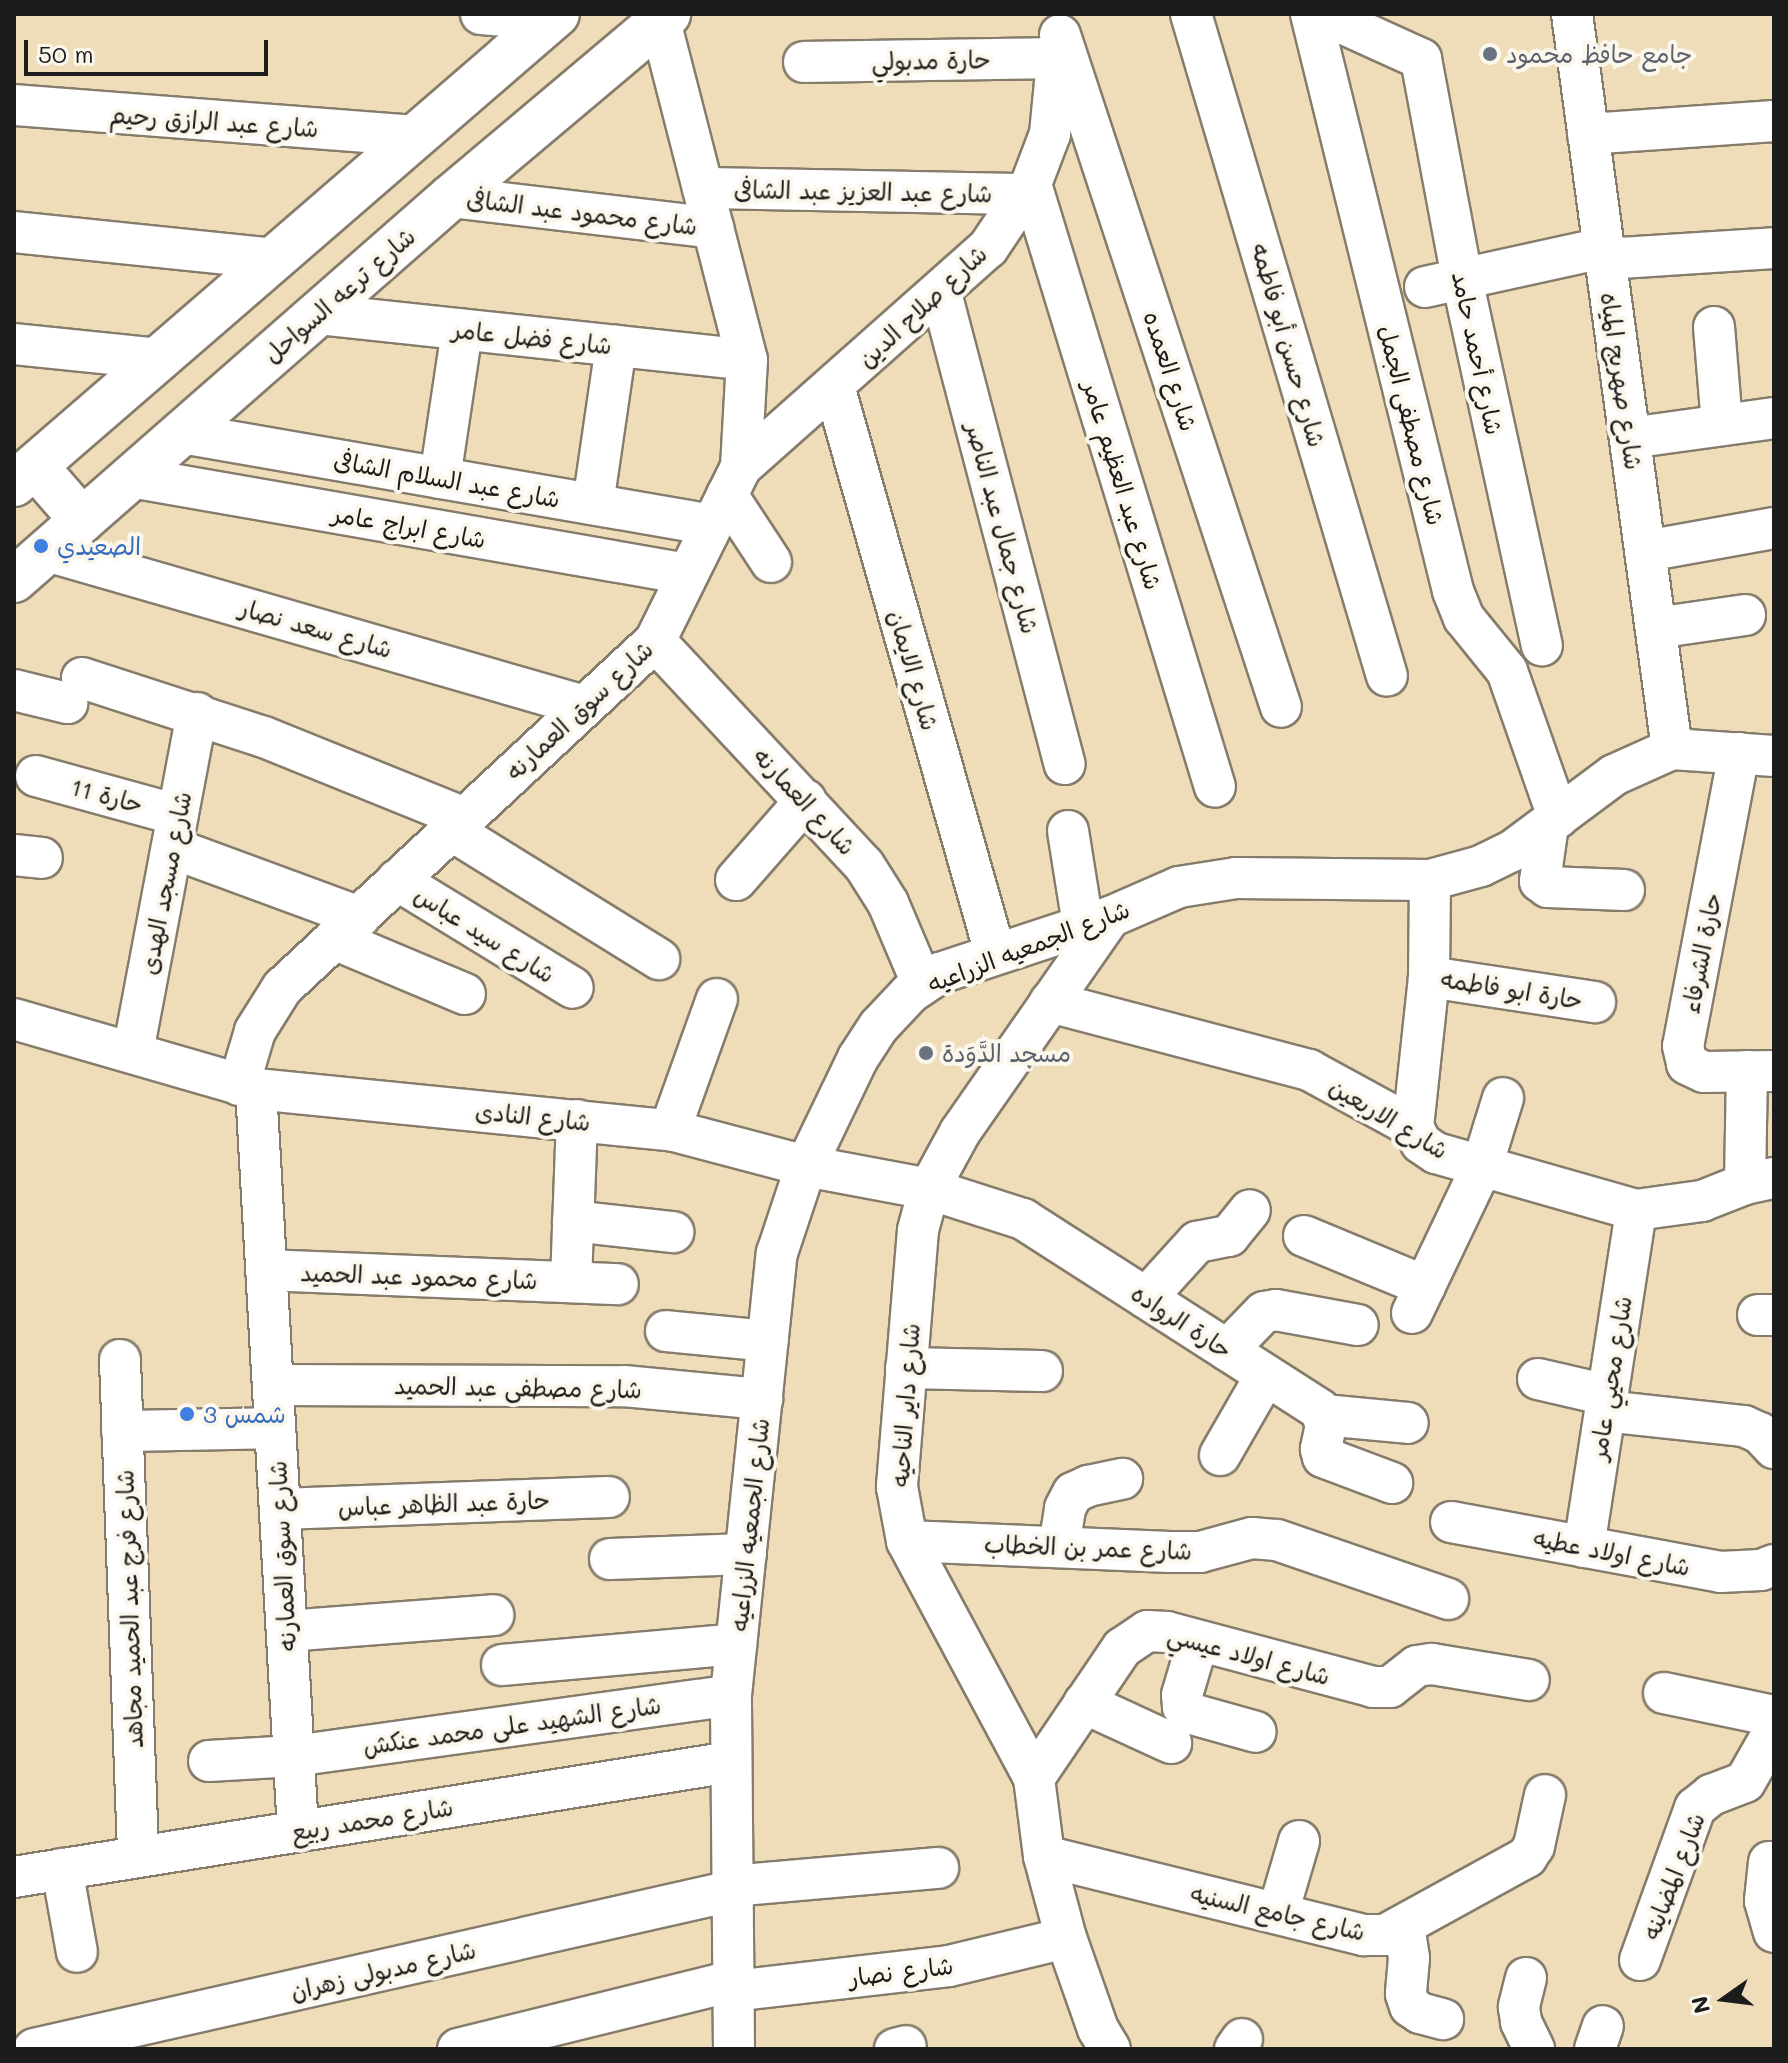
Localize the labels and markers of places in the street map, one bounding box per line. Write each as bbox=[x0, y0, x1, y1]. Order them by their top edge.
place label: جامع حافظ محمود bbox=[1506, 40, 1692, 68]
marker: جامع حافظ محمود bbox=[1481, 45, 1499, 63]
place label: الصعيدي bbox=[57, 532, 141, 560]
marker: الصعيدي bbox=[32, 537, 50, 555]
place label: مسجد الدَّوَدة bbox=[942, 1039, 1071, 1067]
marker: مسجد الدَّوَدة bbox=[917, 1044, 935, 1062]
place label: شمس 3 bbox=[203, 1400, 286, 1428]
marker: شمس 3 bbox=[178, 1405, 196, 1423]

